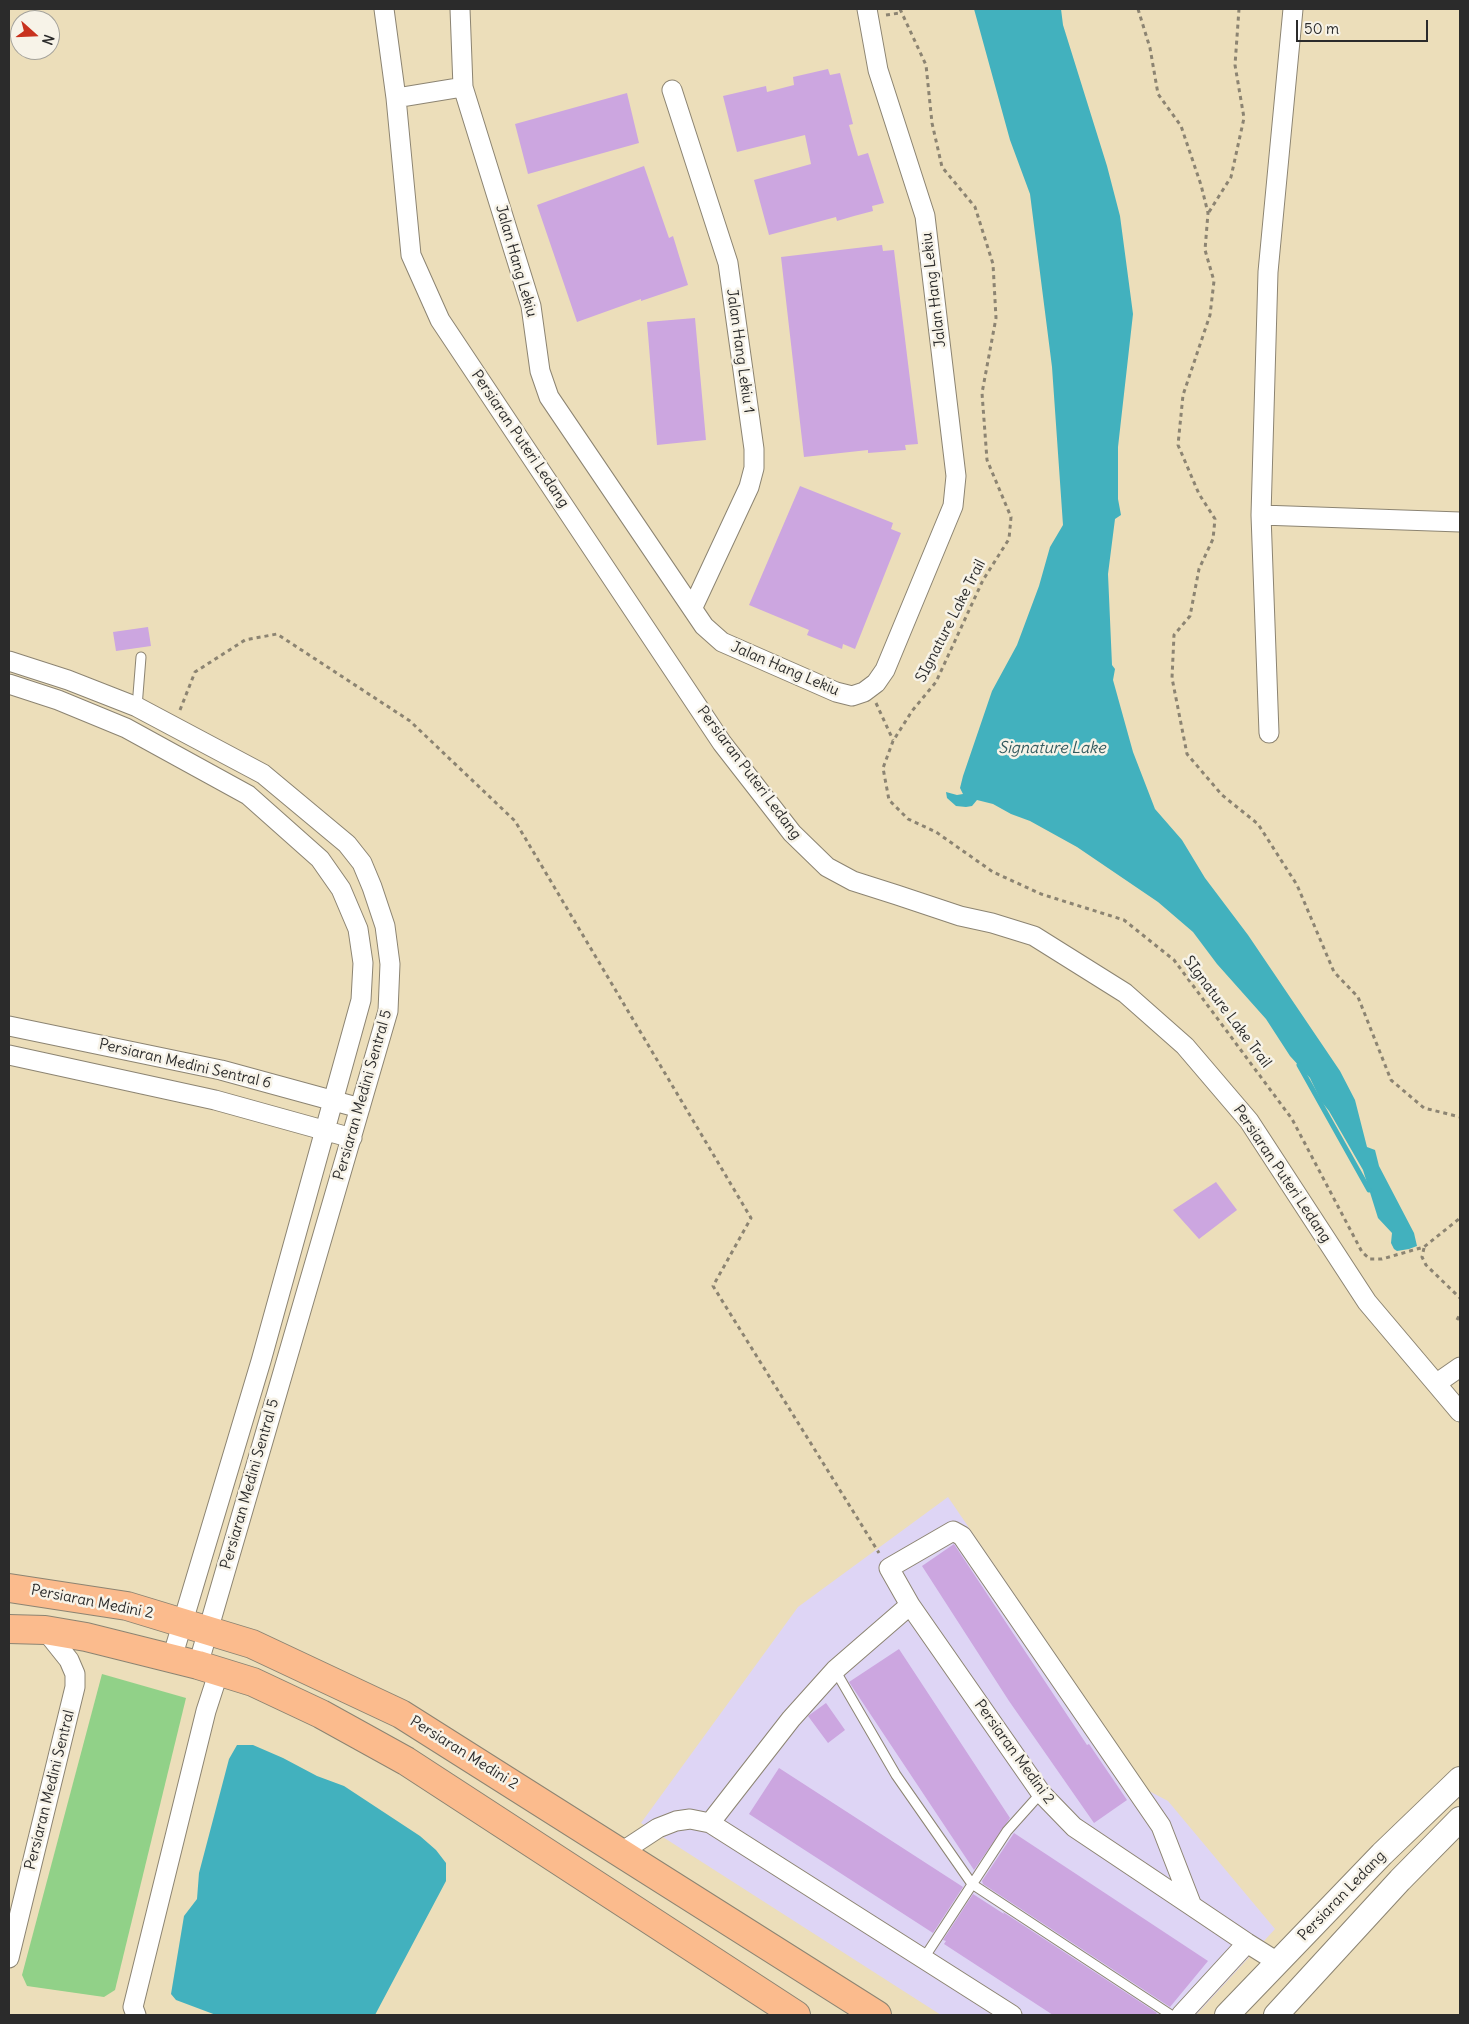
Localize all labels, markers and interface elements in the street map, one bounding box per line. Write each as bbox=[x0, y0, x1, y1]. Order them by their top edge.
north arrow bbox=[10, 10, 60, 60]
scale bar bbox=[1299, 10, 1432, 42]
text: 50 m bbox=[1304, 19, 1339, 38]
text: N bbox=[38, 32, 58, 47]
street label: Jalan Hang Lekiu bbox=[491, 203, 541, 319]
street label: Jalan Hang Lekiu bbox=[918, 231, 950, 349]
street label: Jalan Hang Lekiu 1 bbox=[722, 288, 758, 414]
street label: Persiaran Puteri Ledang bbox=[467, 367, 573, 511]
street label: SIgnature Lake Trail bbox=[912, 557, 990, 685]
street label: Jalan Hang Lekiu bbox=[728, 638, 842, 700]
street label: Persiaran Puteri Ledang bbox=[693, 703, 805, 843]
water label: Signature Lake bbox=[998, 738, 1106, 758]
street label: SIgnature Lake Trail bbox=[1179, 953, 1275, 1071]
street label: Persiaran Medini Sentral 5 bbox=[330, 1008, 396, 1182]
street label: Persiaran Medini Sentral 6 bbox=[97, 1035, 273, 1093]
street label: Persiaran Puteri Ledang bbox=[1229, 1102, 1335, 1246]
street label: Persiaran Medini Sentral 5 bbox=[217, 1397, 283, 1571]
street label: Persiaran Medini 2 bbox=[29, 1581, 155, 1623]
street label: Persiaran Medini 2 bbox=[970, 1696, 1058, 1808]
street label: Persiaran Medini Sentral bbox=[21, 1708, 79, 1872]
street label: Persiaran Medini 2 bbox=[407, 1712, 521, 1794]
street label: Persiaran Ledang bbox=[1294, 1847, 1390, 1945]

